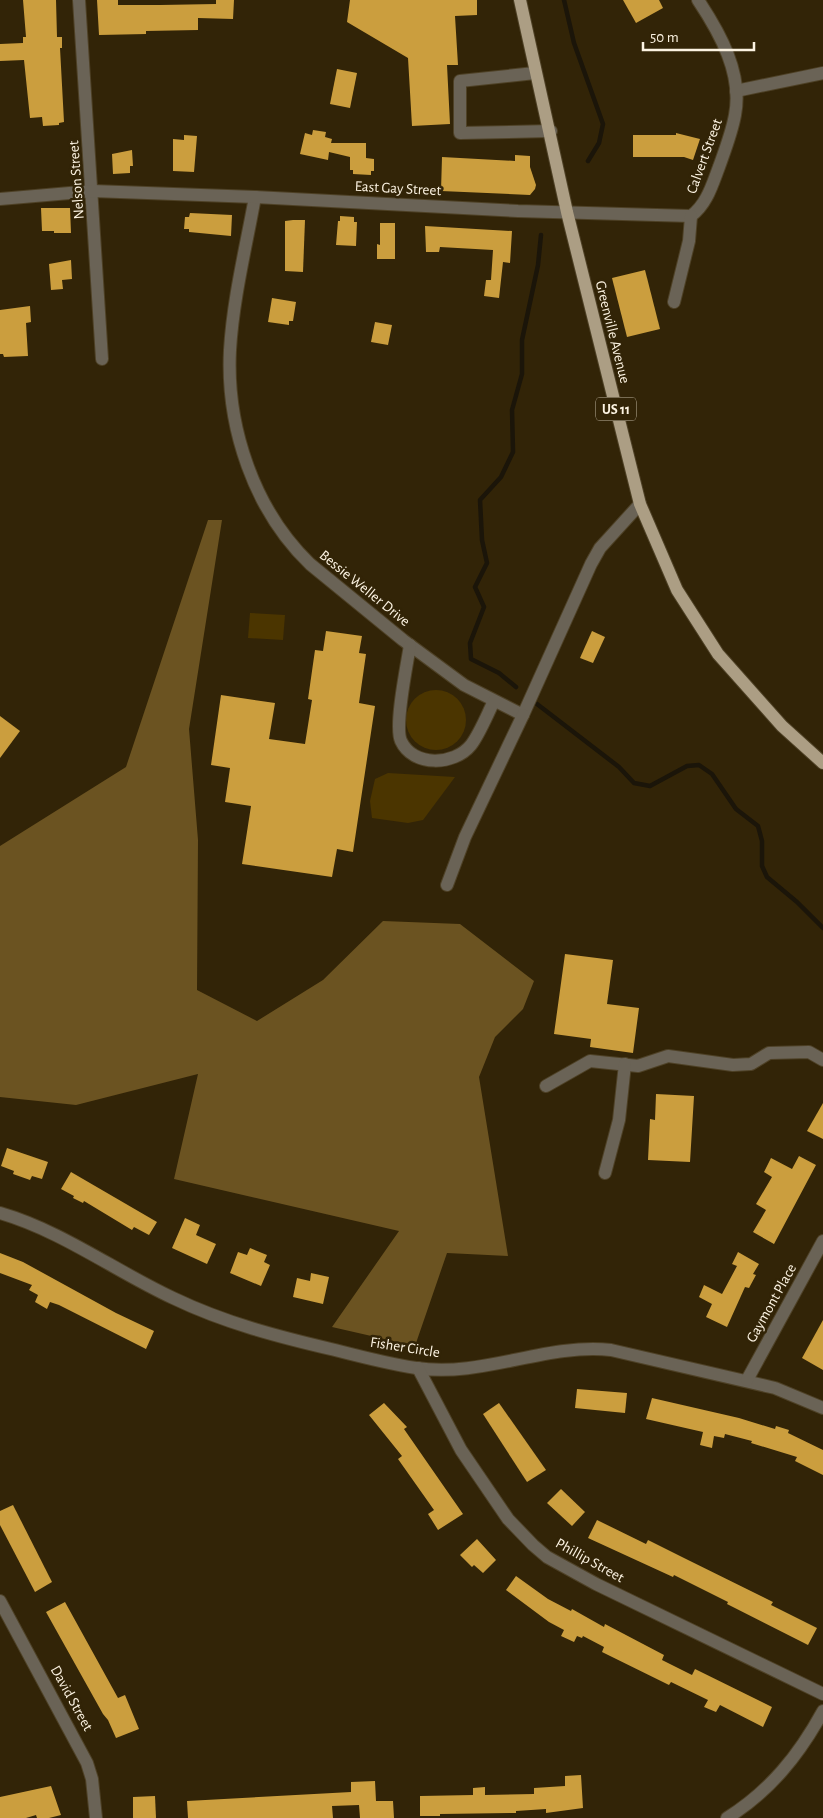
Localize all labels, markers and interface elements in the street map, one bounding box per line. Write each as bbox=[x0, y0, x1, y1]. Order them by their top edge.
scale bar bbox=[643, 20, 754, 52]
text: 50 m bbox=[650, 30, 679, 45]
street label: Calvert Street bbox=[684, 116, 725, 196]
street label: Nelson Street bbox=[66, 140, 87, 220]
street label: East Gay Street bbox=[354, 179, 442, 198]
street label: Greenville Avenue bbox=[592, 279, 633, 385]
road number: US 11 bbox=[596, 398, 636, 420]
street label: Bessie Weller Drive bbox=[317, 547, 413, 629]
street label: Gaymont Place bbox=[744, 1261, 799, 1345]
street label: Fisher Circle bbox=[369, 1335, 441, 1360]
street label: Phillip Street bbox=[553, 1536, 627, 1585]
street label: David Street bbox=[48, 1663, 96, 1734]

